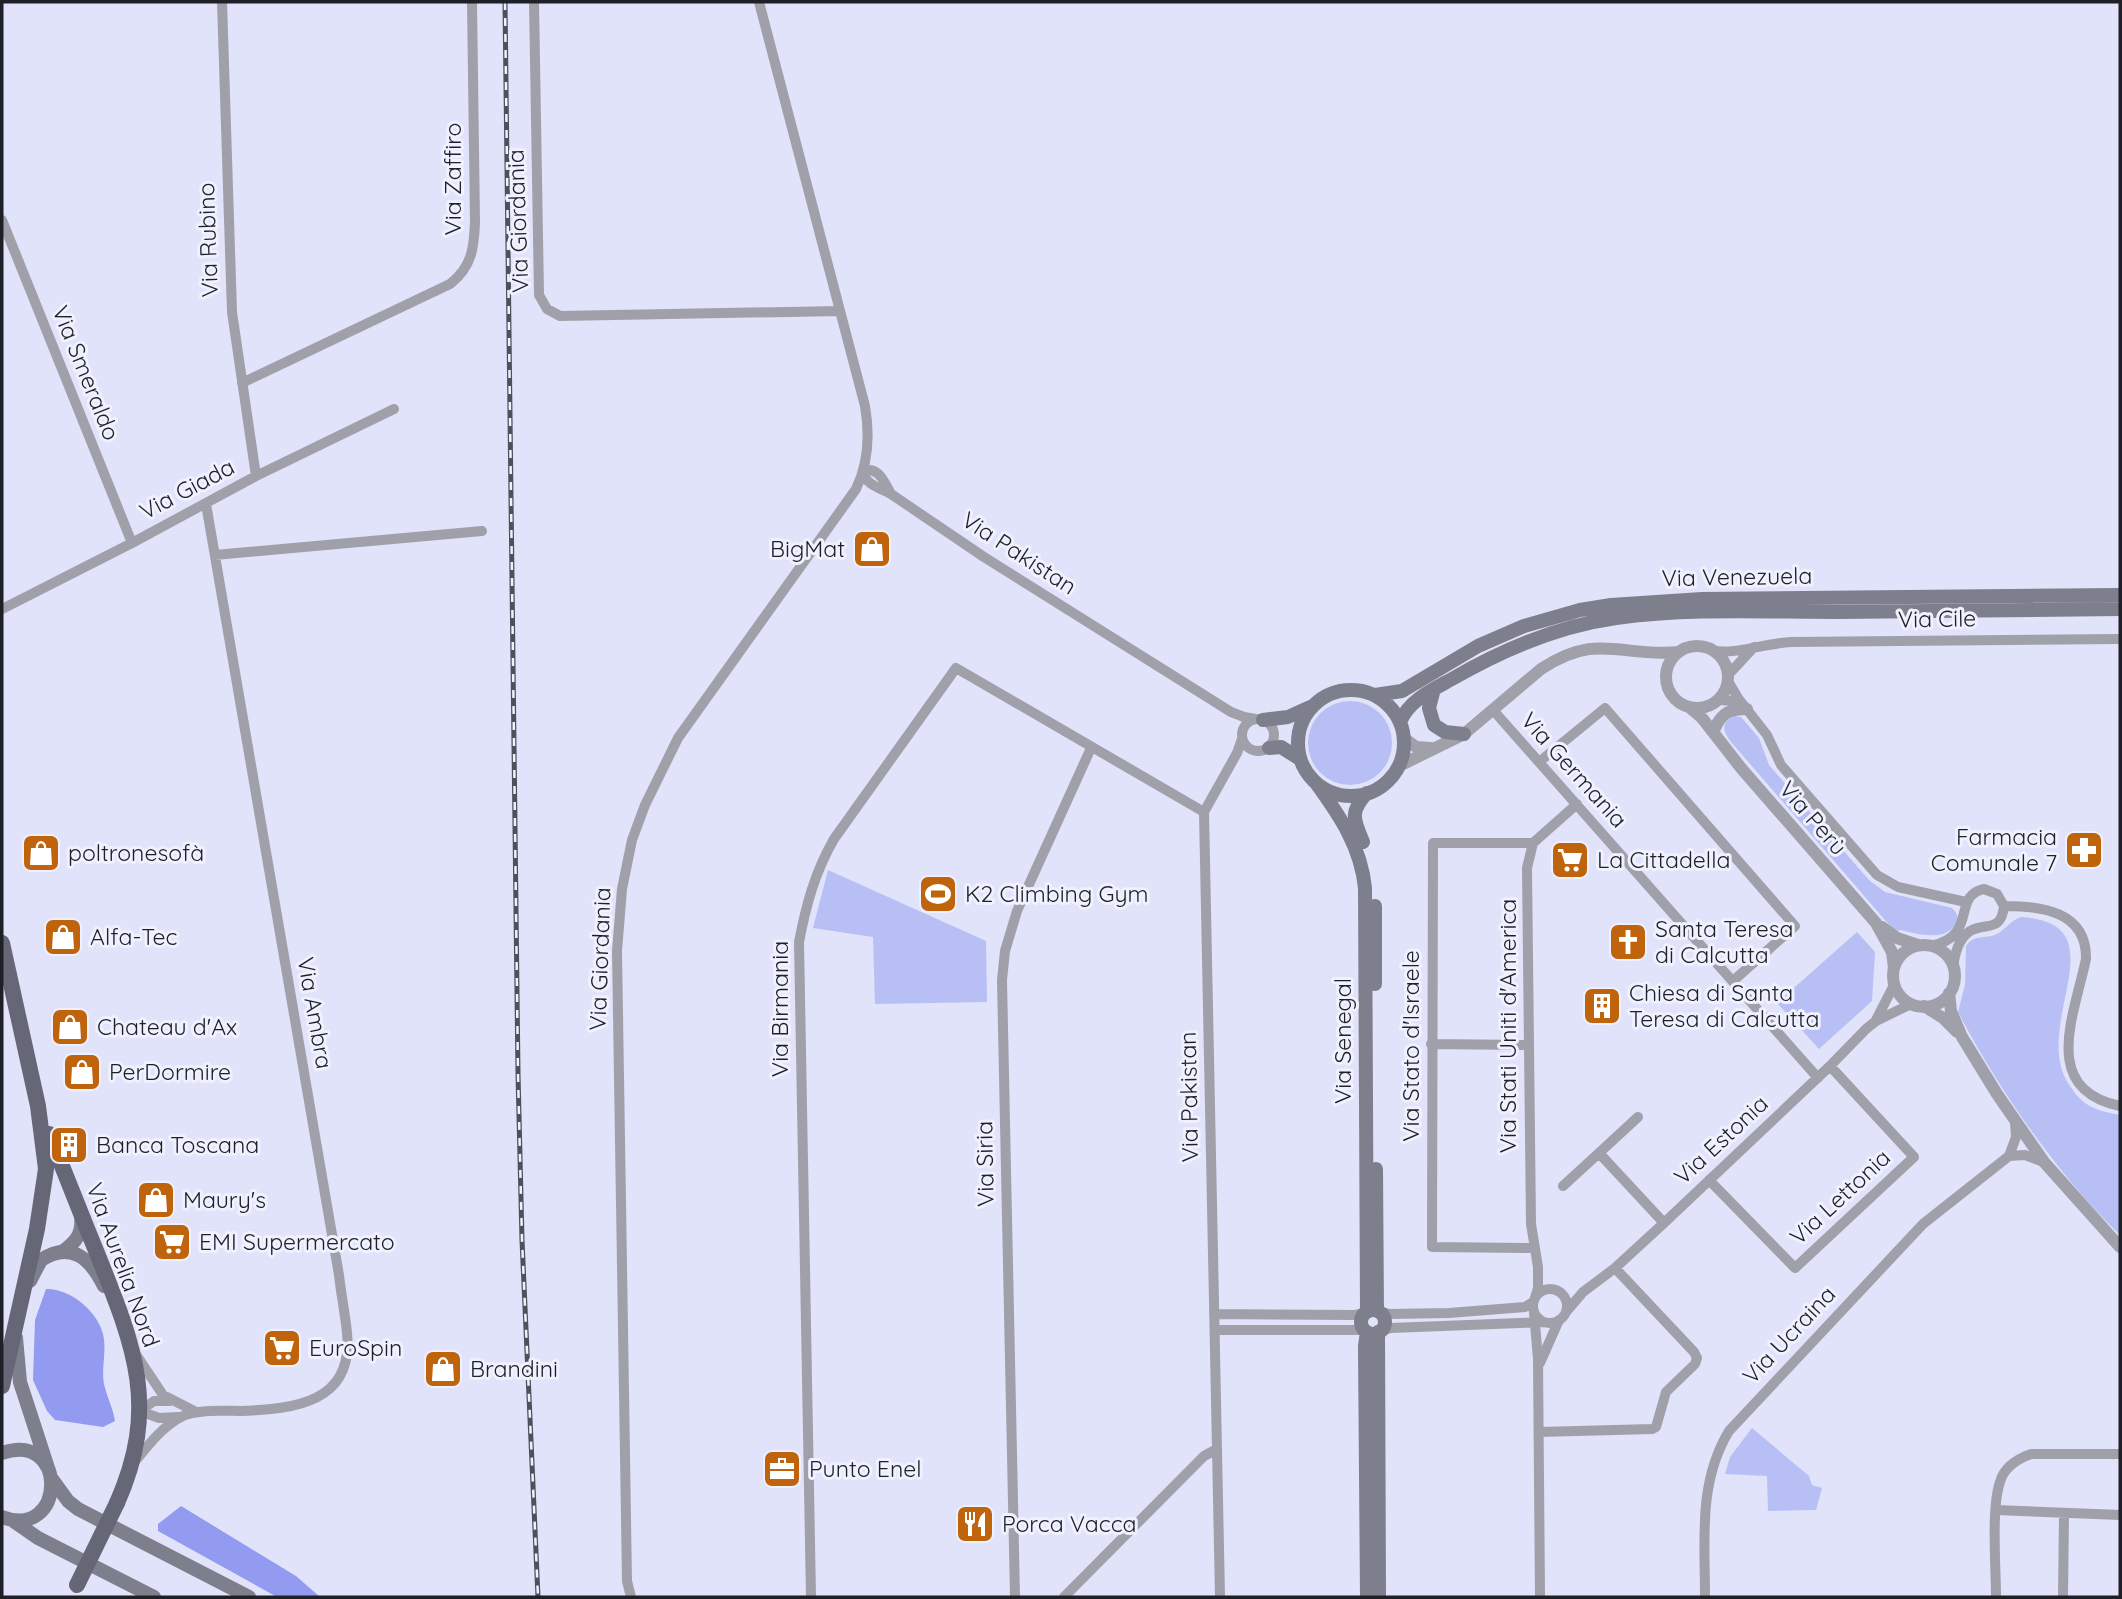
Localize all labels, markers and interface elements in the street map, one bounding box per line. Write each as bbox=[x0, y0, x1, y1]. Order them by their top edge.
street label: Via Zaffiro bbox=[438, 123, 467, 235]
street label: Via Giordania bbox=[501, 149, 534, 293]
street label: Via Rubino bbox=[191, 182, 224, 298]
street label: Via Smeraldo bbox=[46, 301, 127, 444]
street label: Via Giada bbox=[134, 452, 239, 526]
street label: Via Pakistan bbox=[956, 505, 1082, 600]
shop icon: BigMat bbox=[851, 528, 893, 570]
place label: BigMat bbox=[770, 534, 845, 563]
street label: Via Venezuela bbox=[1661, 561, 1813, 592]
street label: Via Cile bbox=[1898, 603, 1976, 634]
street label: Via Germania bbox=[1515, 706, 1634, 833]
street label: Via Perù bbox=[1773, 775, 1853, 861]
place label: Farmacia Comunale 7 bbox=[1931, 822, 2057, 877]
pharmacy icon: Farmacia Comunale 7 bbox=[2063, 829, 2105, 871]
shop icon: poltronesofà bbox=[20, 832, 62, 874]
place label: poltronesofà bbox=[68, 838, 204, 867]
supermarket icon: La Cittadella bbox=[1549, 839, 1591, 881]
place label: La Cittadella bbox=[1597, 845, 1730, 874]
sports icon: K2 Climbing Gym bbox=[917, 873, 959, 915]
place label: K2 Climbing Gym bbox=[965, 879, 1149, 908]
street label: Via Giordania bbox=[583, 887, 616, 1031]
street label: Via Stati Uniti d'America bbox=[1493, 899, 1522, 1153]
place label: Santa Teresa di Calcutta bbox=[1655, 914, 1794, 969]
shop icon: Alfa-Tec bbox=[42, 916, 84, 958]
church icon: Santa Teresa di Calcutta bbox=[1607, 921, 1649, 963]
place label: Alfa-Tec bbox=[90, 922, 177, 951]
street label: Via Birmania bbox=[765, 941, 794, 1077]
street label: Via Stato d'Israele bbox=[1396, 950, 1425, 1142]
street label: Via Ambra bbox=[291, 955, 340, 1071]
street label: Via Senegal bbox=[1328, 978, 1357, 1104]
place label: Chiesa di Santa Teresa di Calcutta bbox=[1629, 978, 1819, 1033]
building icon: Chiesa di Santa Teresa di Calcutta bbox=[1581, 985, 1623, 1027]
shop icon: Chateau d'Ax bbox=[49, 1006, 91, 1048]
place label: Chateau d'Ax bbox=[97, 1012, 237, 1041]
street label: Via Pakistan bbox=[1173, 1031, 1204, 1163]
shop icon: PerDormire bbox=[61, 1051, 103, 1093]
place label: PerDormire bbox=[109, 1057, 231, 1086]
street label: Via Estonia bbox=[1668, 1089, 1774, 1190]
street label: Via Siria bbox=[969, 1121, 1000, 1207]
building icon: Banca Toscana bbox=[48, 1124, 90, 1166]
place label: Banca Toscana bbox=[96, 1130, 259, 1159]
street label: Via Lettonia bbox=[1783, 1143, 1896, 1251]
street label: Via Aurelia Nord bbox=[80, 1179, 167, 1351]
shop icon: Maury's bbox=[135, 1179, 177, 1221]
place label: Maury's bbox=[183, 1185, 266, 1214]
supermarket icon: EMI Supermercato bbox=[151, 1221, 193, 1263]
place label: EMI Supermercato bbox=[199, 1227, 395, 1256]
street label: Via Ucraina bbox=[1736, 1280, 1841, 1390]
supermarket icon: EuroSpin bbox=[261, 1327, 303, 1369]
place label: EuroSpin bbox=[309, 1333, 402, 1362]
shop icon: Brandini bbox=[422, 1348, 464, 1390]
place label: Brandini bbox=[470, 1354, 558, 1383]
office icon: Punto Enel bbox=[761, 1448, 803, 1490]
place label: Punto Enel bbox=[809, 1454, 921, 1483]
restaurant icon: Porca Vacca bbox=[954, 1503, 996, 1545]
place label: Porca Vacca bbox=[1002, 1509, 1137, 1538]

